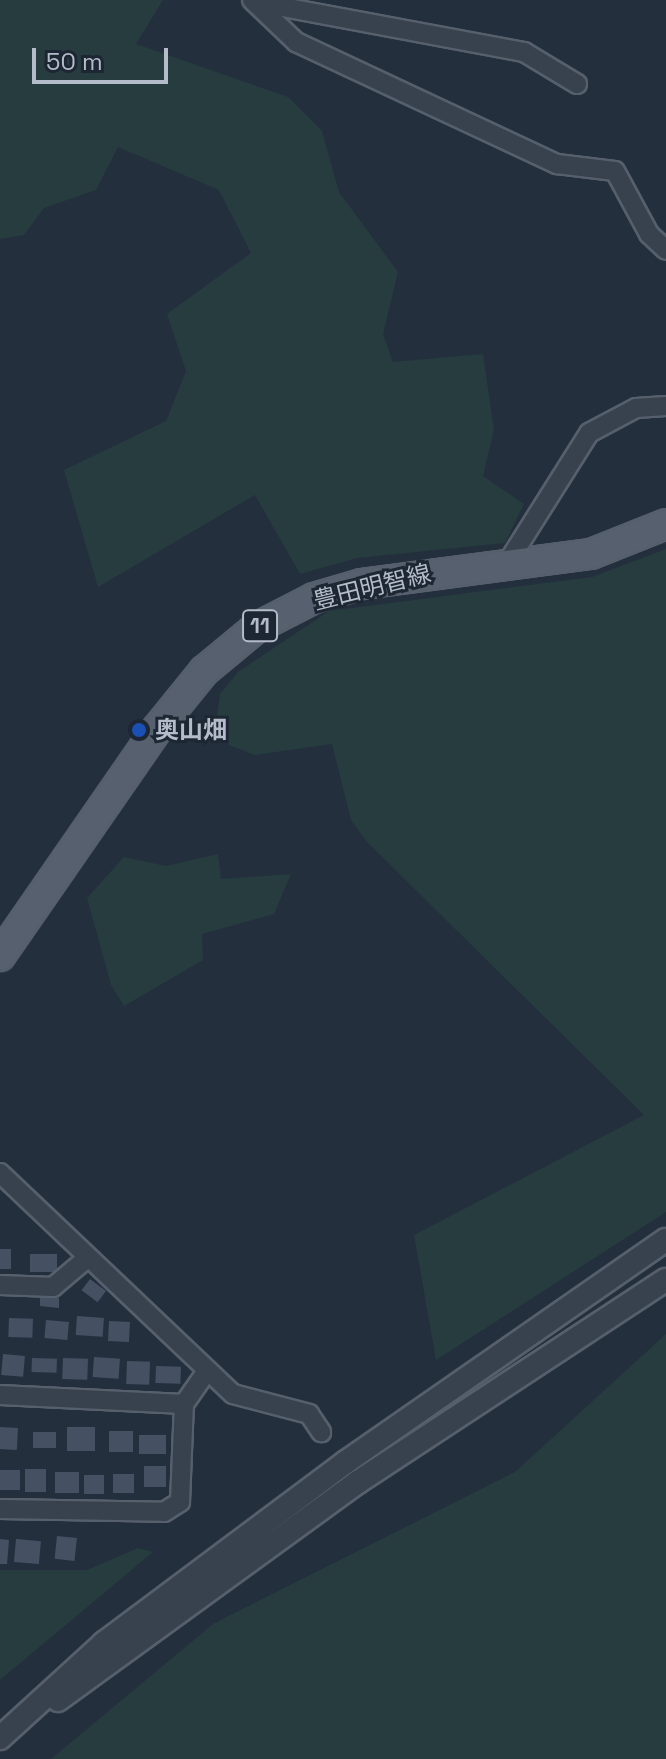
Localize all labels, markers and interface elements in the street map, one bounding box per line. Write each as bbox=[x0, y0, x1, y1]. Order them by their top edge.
scale bar bbox=[36, 32, 172, 82]
text: 50 m bbox=[46, 46, 103, 77]
street label: 豊田明智線 bbox=[310, 559, 434, 615]
road number: 11 bbox=[242, 608, 278, 644]
place label: 奥山畑 bbox=[155, 716, 227, 744]
marker: 奥山畑 bbox=[130, 721, 148, 739]

